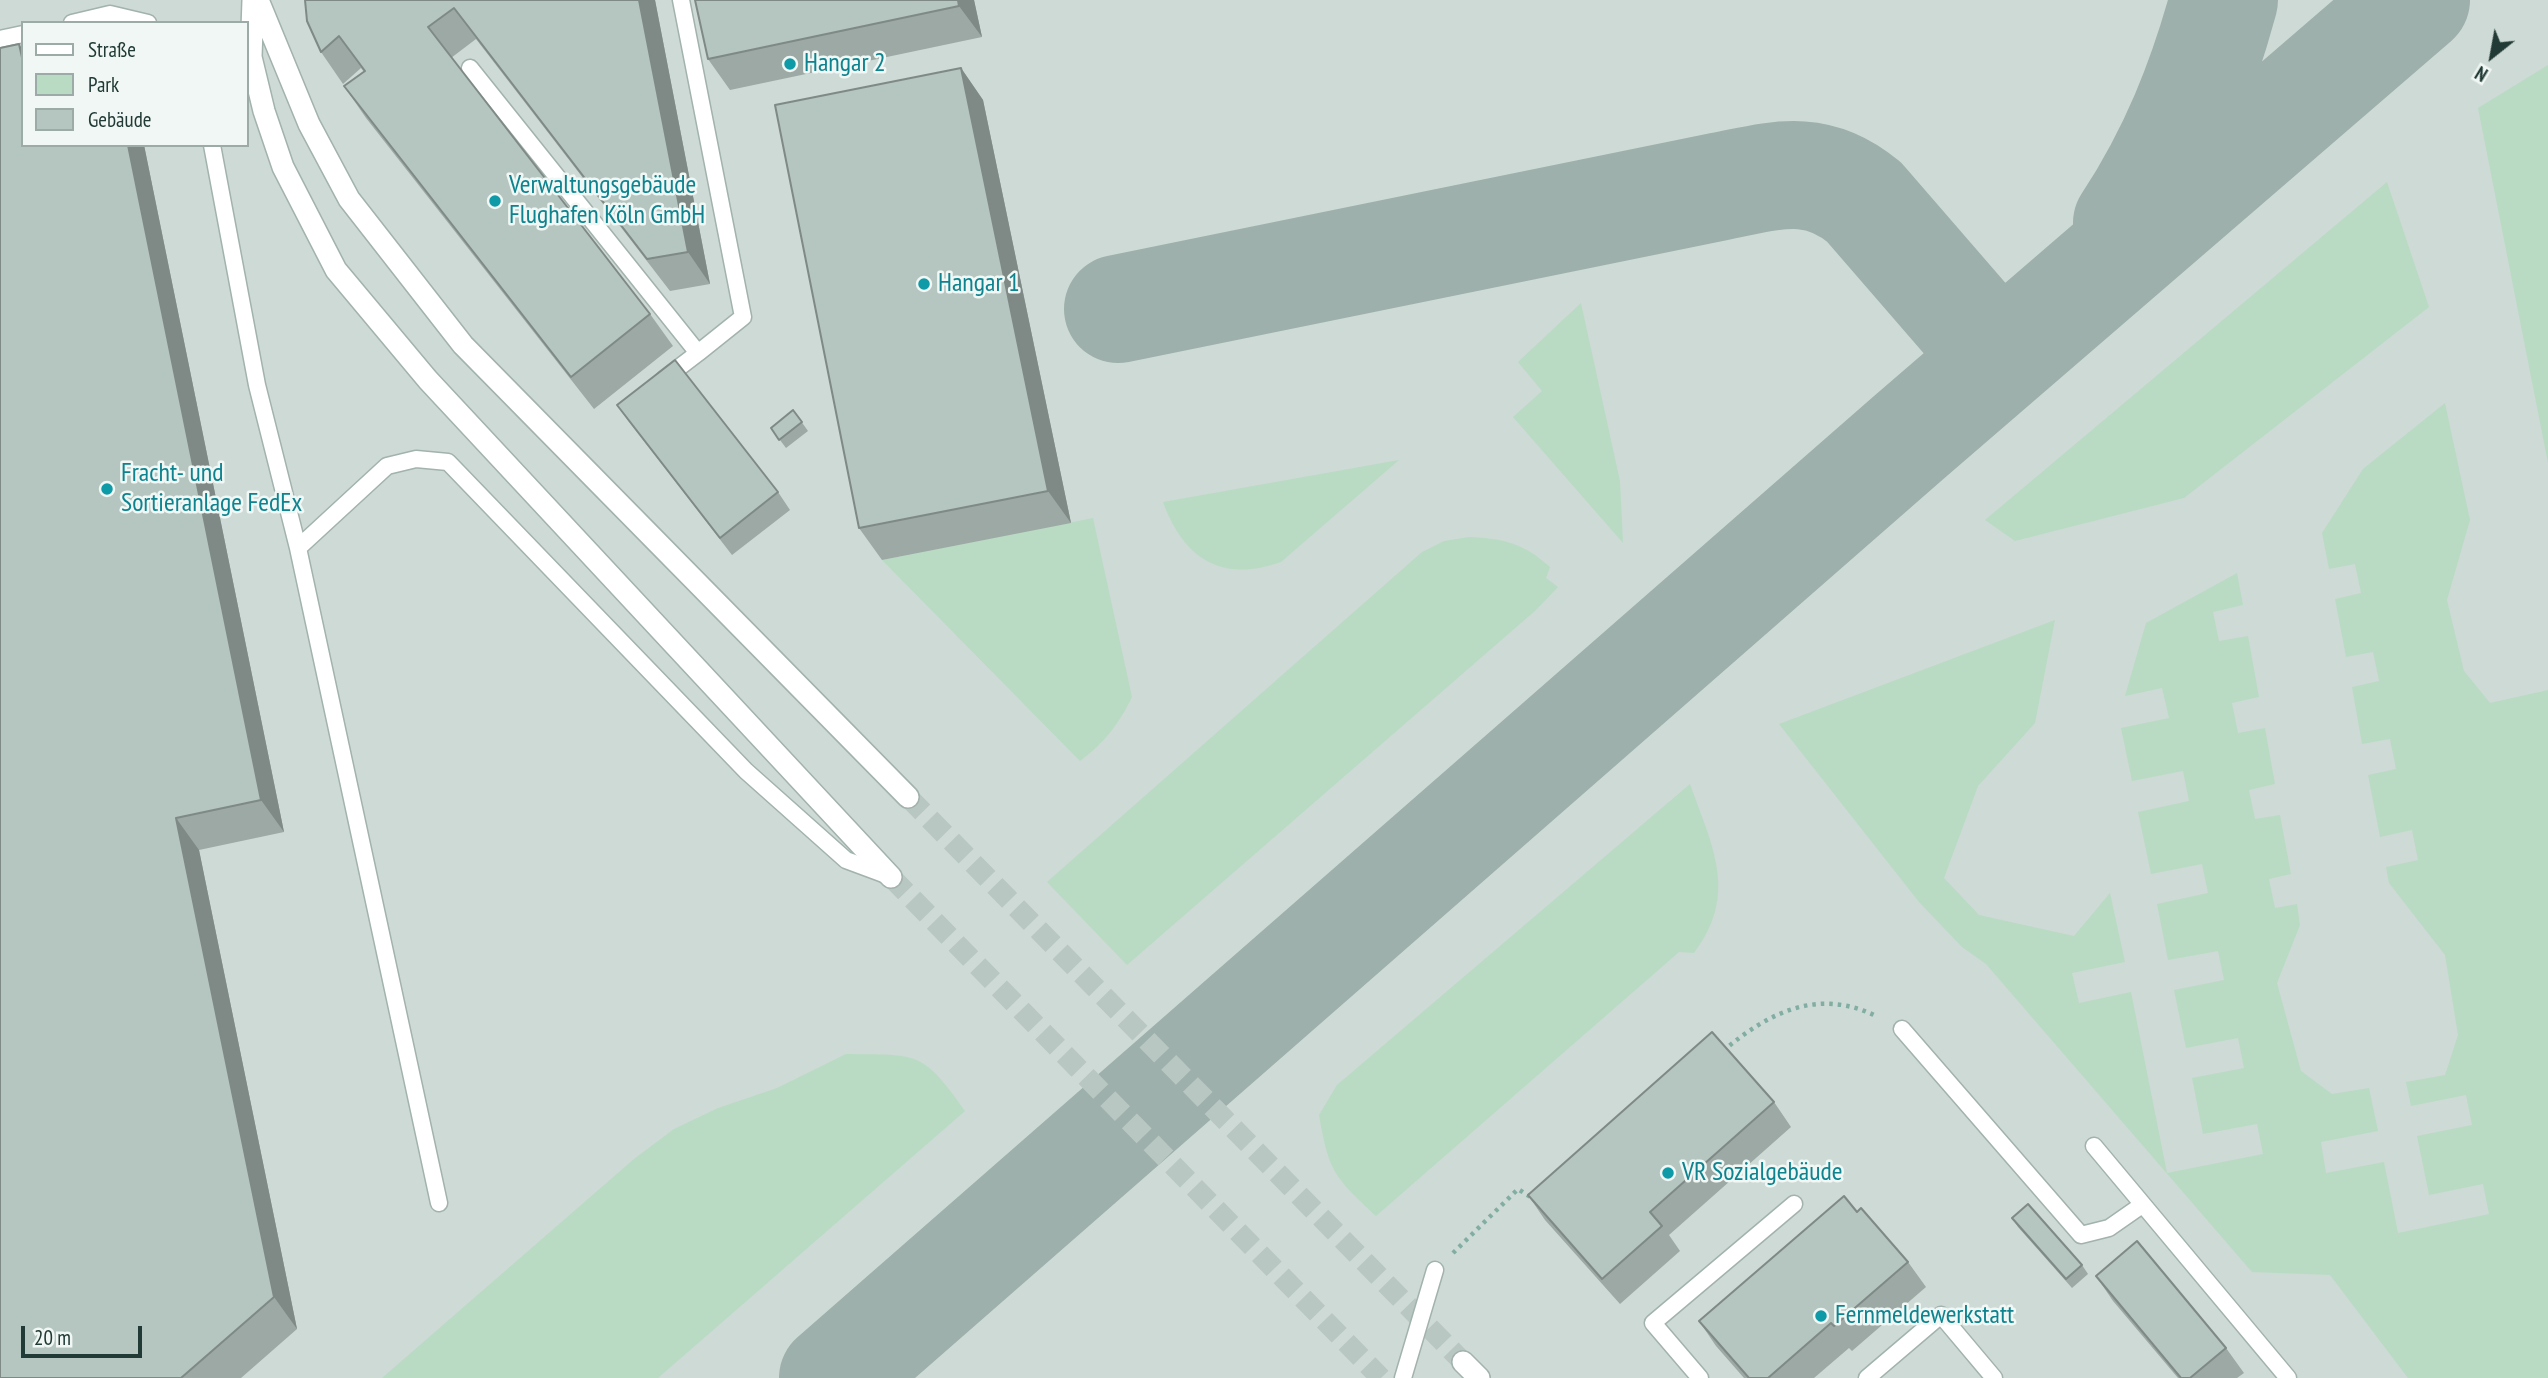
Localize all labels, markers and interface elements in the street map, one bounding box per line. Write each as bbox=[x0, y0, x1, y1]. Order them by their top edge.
legend bbox=[21, 21, 248, 147]
north arrow bbox=[2457, 21, 2527, 91]
text: Straße bbox=[88, 36, 136, 63]
place label: Hangar 2 bbox=[804, 48, 886, 80]
marker: Hangar 2 bbox=[782, 56, 798, 72]
text: N bbox=[2471, 61, 2492, 87]
text: Park bbox=[88, 71, 119, 98]
text: Gebäude bbox=[88, 106, 151, 133]
place label: Verwaltungsgebäude Flughafen Köln GmbH bbox=[509, 170, 705, 232]
marker: Verwaltungsgebäude Flughafen Köln GmbH bbox=[487, 193, 503, 209]
place label: Hangar 1 bbox=[938, 268, 1020, 300]
marker: Hangar 1 bbox=[916, 276, 932, 292]
place label: Fracht- und Sortieranlage FedEx bbox=[121, 458, 302, 520]
marker: Fracht- und Sortieranlage FedEx bbox=[99, 481, 115, 497]
place label: VR Sozialgebäude bbox=[1682, 1157, 1842, 1189]
marker: VR Sozialgebäude bbox=[1660, 1165, 1676, 1181]
place label: Fernmeldewerkstatt bbox=[1835, 1300, 2014, 1332]
marker: Fernmeldewerkstatt bbox=[1813, 1308, 1829, 1324]
scale bar bbox=[24, 1312, 145, 1356]
text: 20 m bbox=[34, 1324, 71, 1351]

